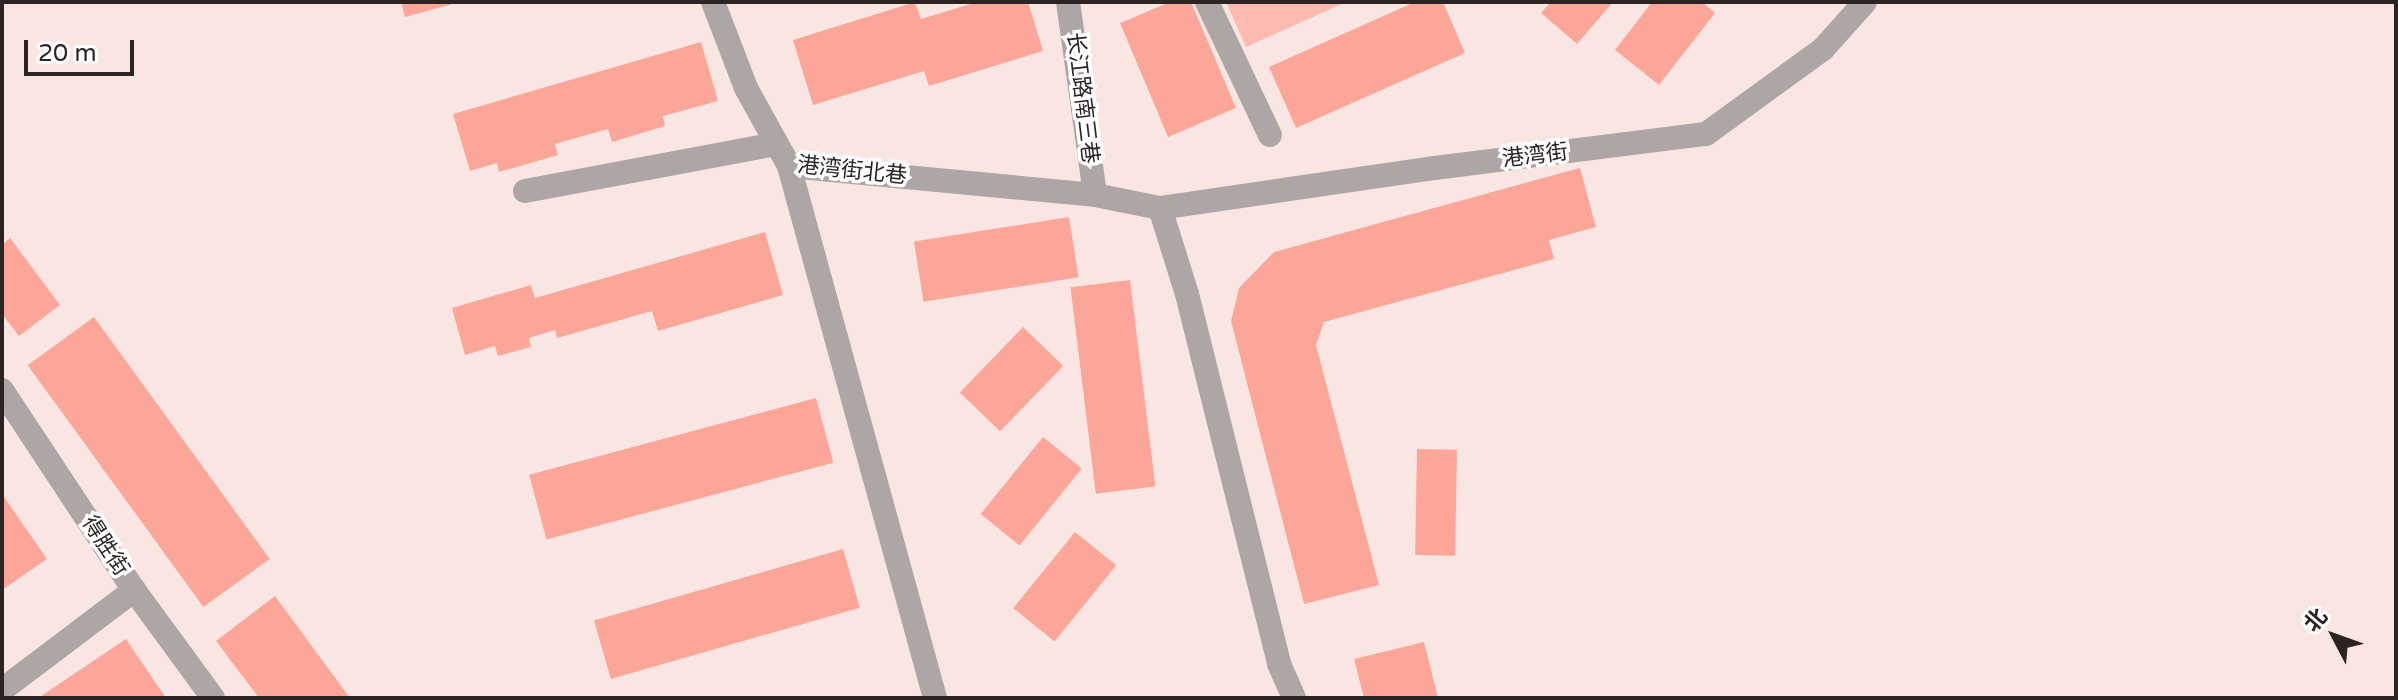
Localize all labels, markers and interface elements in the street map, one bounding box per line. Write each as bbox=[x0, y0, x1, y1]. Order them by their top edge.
scale bar bbox=[28, 24, 138, 74]
street label: 长江路南三巷 bbox=[1061, 31, 1103, 165]
text: 20 m bbox=[38, 39, 96, 68]
street label: 港湾街 bbox=[1501, 139, 1569, 173]
street label: 港湾街北巷 bbox=[796, 152, 908, 190]
street label: 得胜街 bbox=[76, 511, 134, 581]
north arrow bbox=[2294, 596, 2374, 676]
text: 北 bbox=[2299, 603, 2333, 637]

